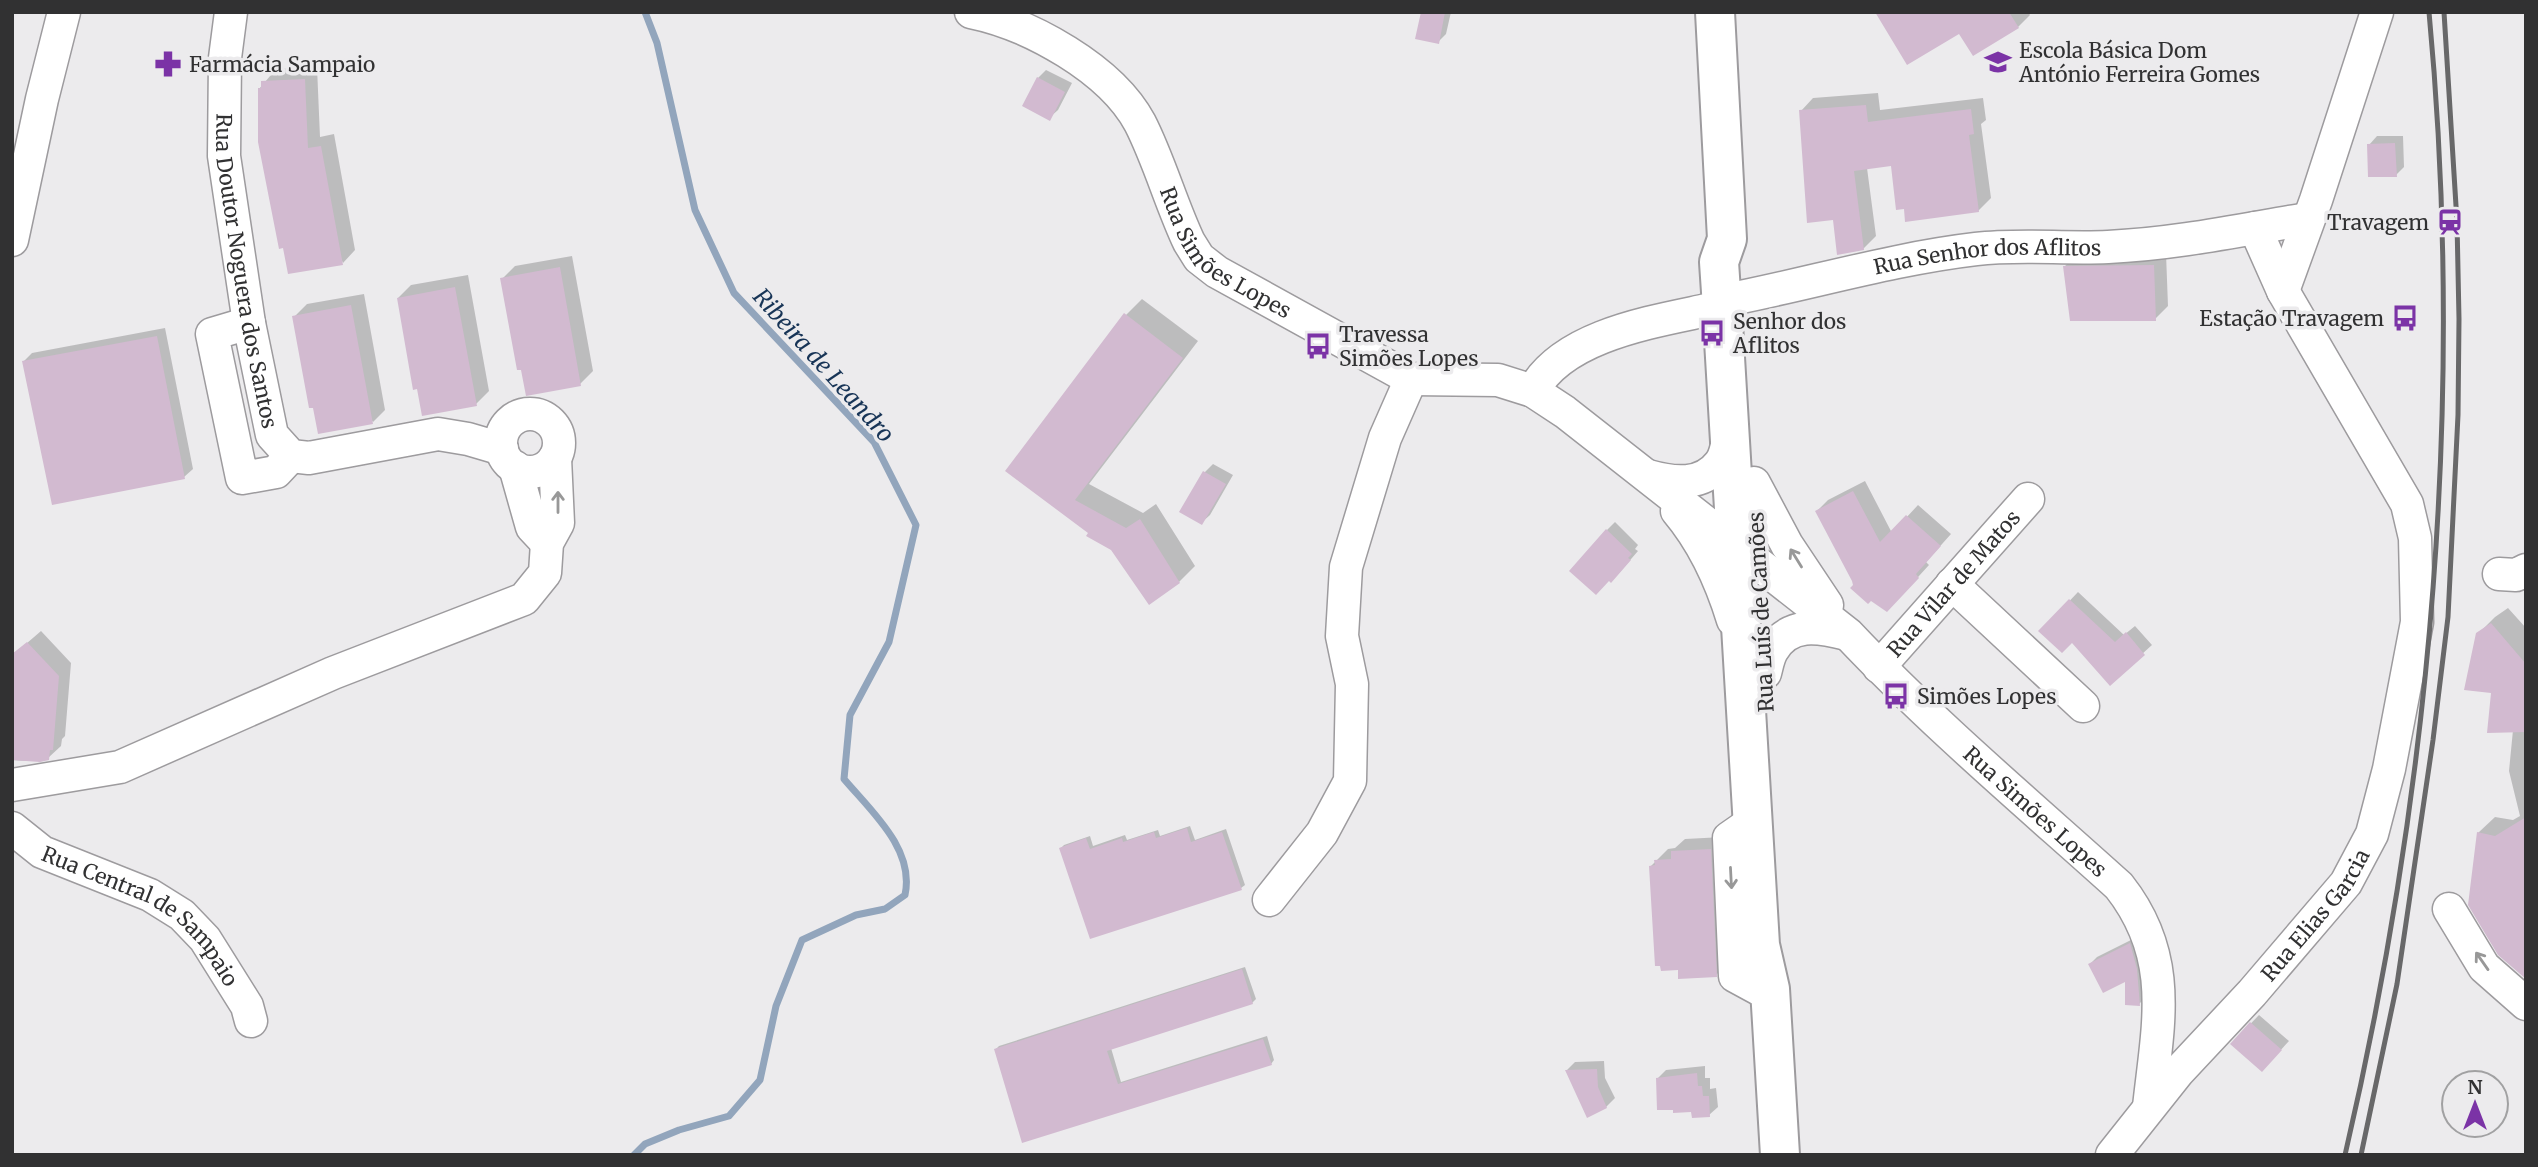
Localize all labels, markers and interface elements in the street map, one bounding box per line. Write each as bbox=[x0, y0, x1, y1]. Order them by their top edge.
place label: Escola Básica Dom António Ferreira Gomes bbox=[2018, 37, 2260, 88]
school or university icon: Escola Básica Dom António Ferreira Gomes bbox=[1983, 47, 2013, 77]
pharmacy icon: Farmácia Sampaio bbox=[153, 49, 183, 79]
place label: Farmácia Sampaio bbox=[189, 51, 375, 78]
street label: Rua Doutor Noguera dos Santos bbox=[210, 113, 284, 431]
street label: Rua Simões Lopes bbox=[1154, 183, 1296, 324]
station icon: Travagem bbox=[2435, 207, 2465, 237]
place label: Travagem bbox=[2327, 209, 2429, 236]
street label: Rua Senhor dos Aflitos bbox=[1871, 233, 2101, 280]
water label: Ribeira de Leandro bbox=[747, 282, 901, 448]
bus stop icon: Estação Travagem bbox=[2390, 303, 2420, 333]
place label: Estação Travagem bbox=[2199, 305, 2384, 332]
place label: Senhor dos Aflitos bbox=[1732, 308, 1846, 359]
bus stop icon: Senhor dos Aflitos bbox=[1697, 318, 1727, 348]
place label: Travessa Simões Lopes bbox=[1339, 321, 1478, 372]
bus stop icon: Travessa Simões Lopes bbox=[1303, 331, 1333, 361]
one-way arrow bbox=[551, 490, 565, 513]
street label: Rua Vilar de Matos bbox=[1881, 504, 2026, 662]
street label: Rua Luís de Camões bbox=[1742, 511, 1780, 713]
one-way arrow bbox=[1788, 549, 1803, 568]
bus stop icon: Simões Lopes bbox=[1881, 681, 1911, 711]
place label: Simões Lopes bbox=[1917, 683, 2056, 710]
street label: Rua Simões Lopes bbox=[1958, 740, 2113, 882]
street label: Rua Central de Sampaio bbox=[38, 840, 245, 991]
street label: Rua Elias Garcia bbox=[2255, 844, 2375, 986]
one-way arrow bbox=[1724, 866, 1737, 889]
one-way arrow bbox=[2475, 952, 2489, 971]
north arrow bbox=[2440, 1069, 2510, 1139]
text: N bbox=[2467, 1075, 2483, 1099]

